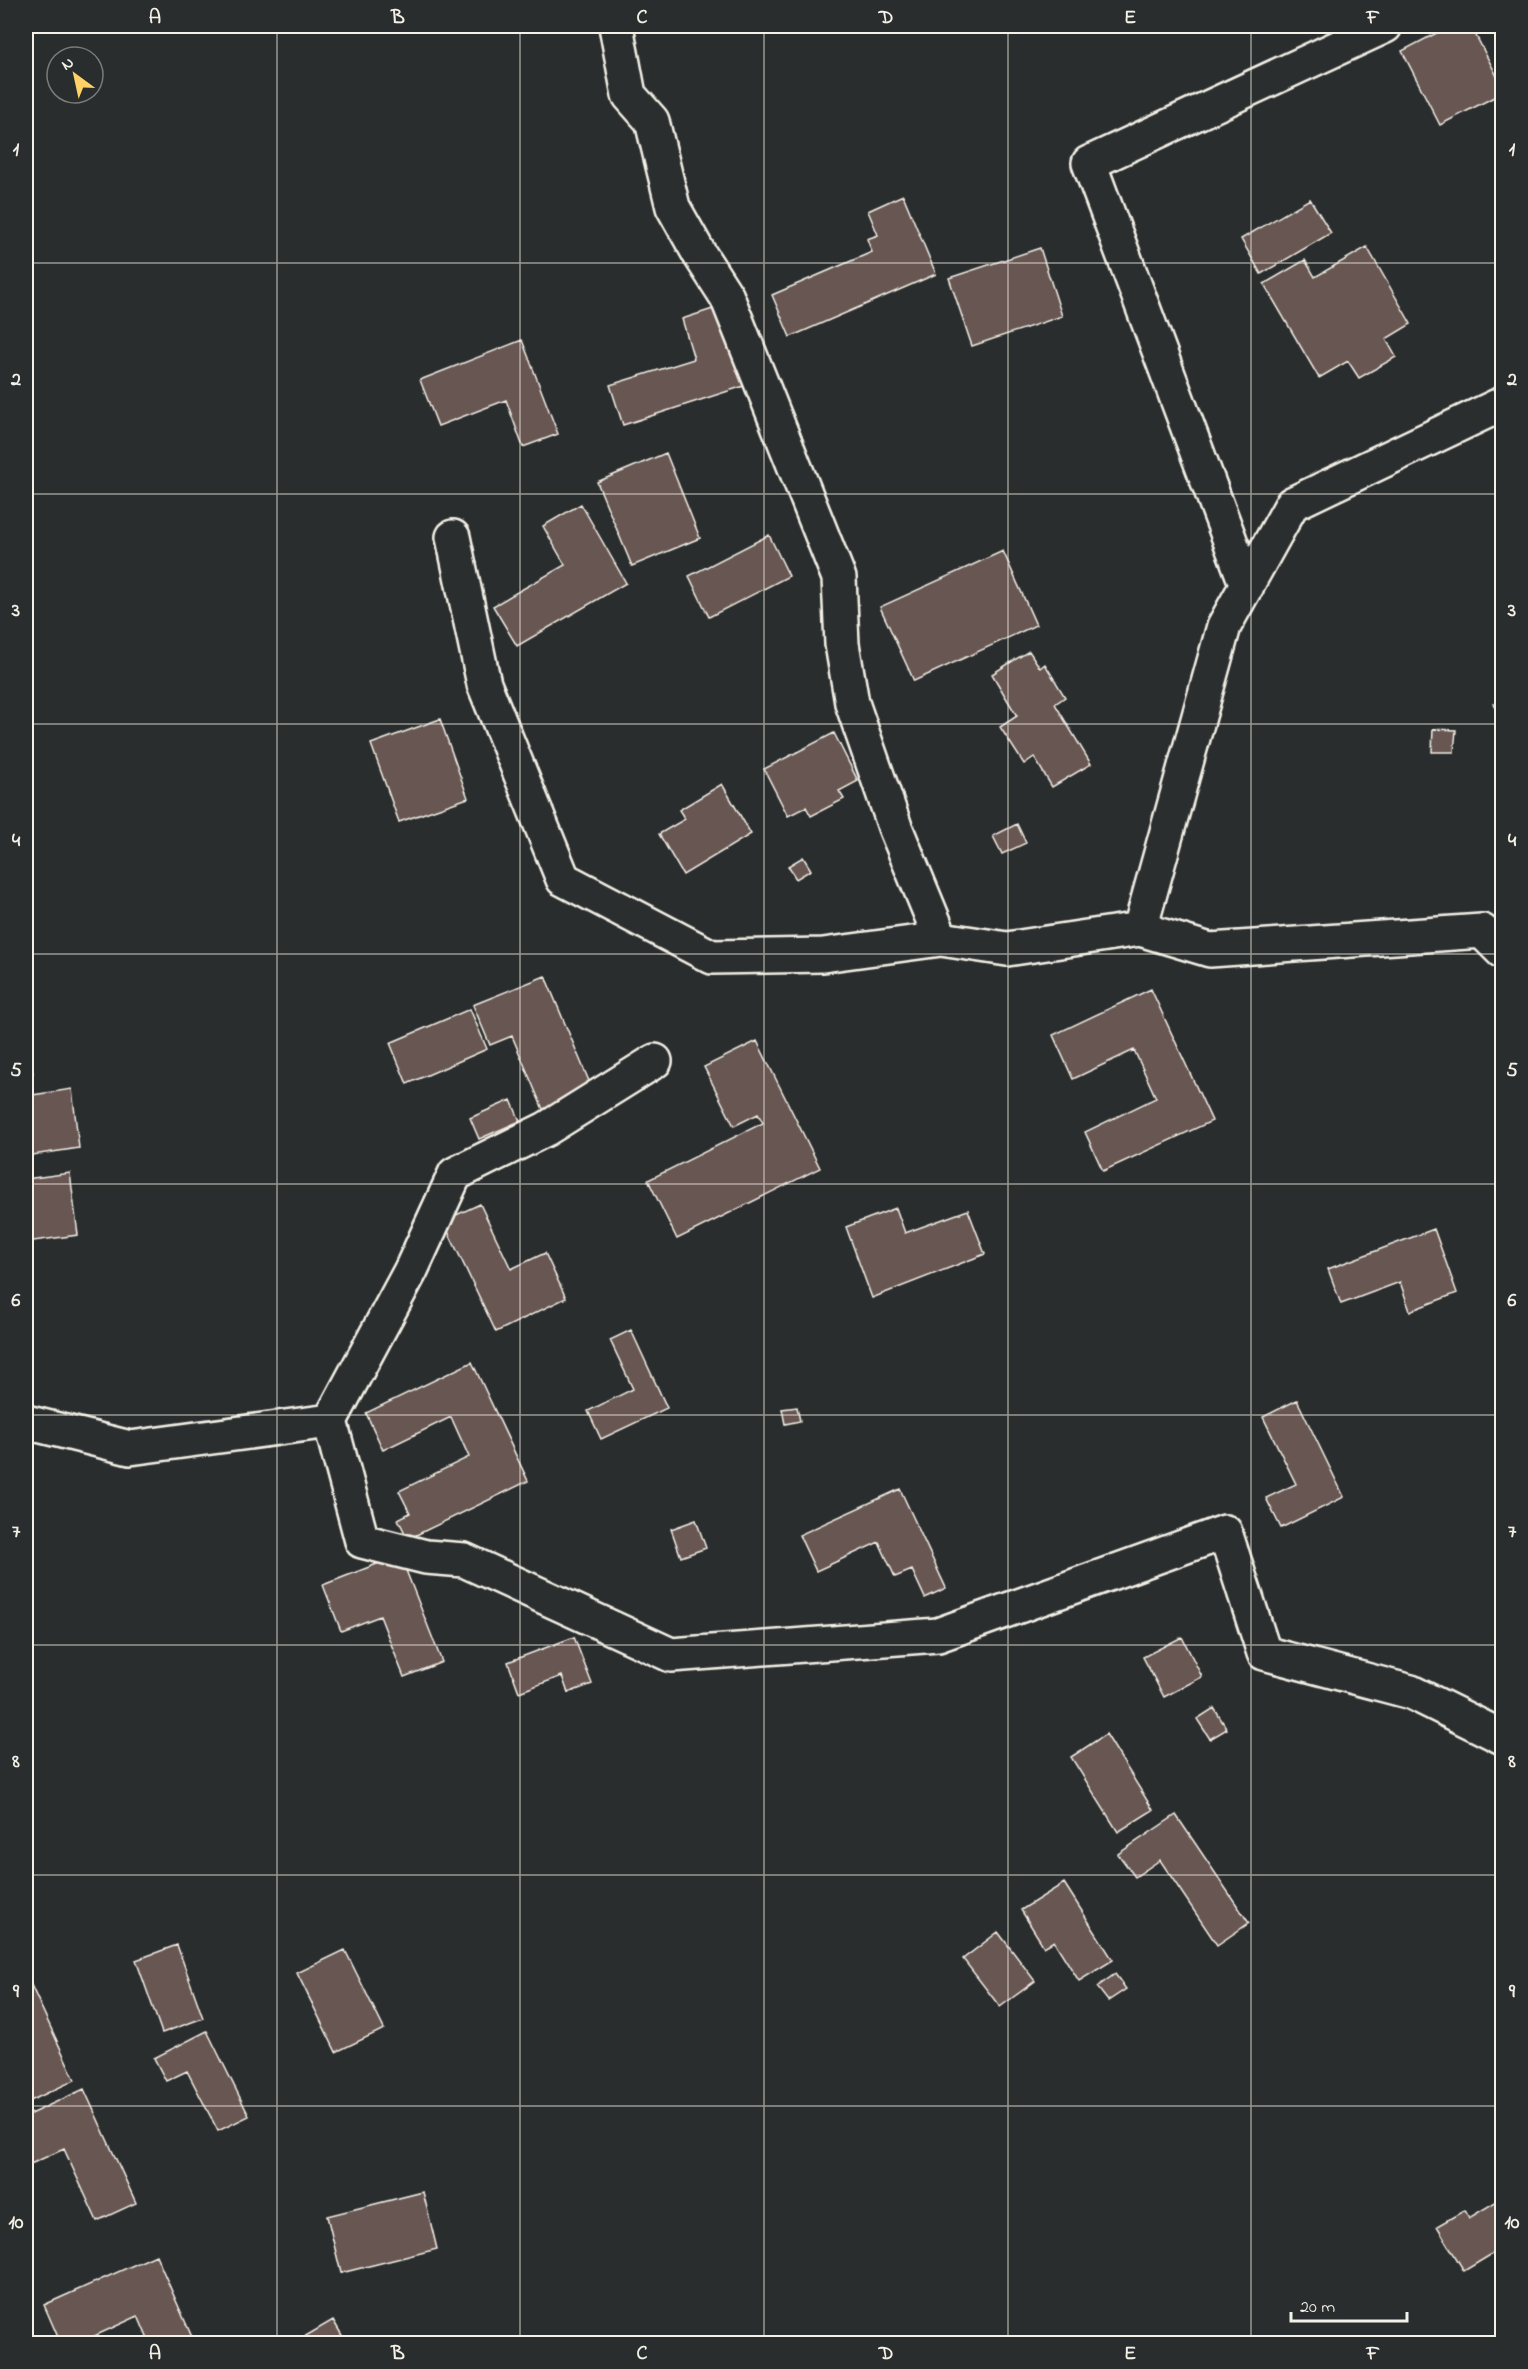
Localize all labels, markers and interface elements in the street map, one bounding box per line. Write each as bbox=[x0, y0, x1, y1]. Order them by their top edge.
text: A bbox=[149, 4, 161, 33]
text: B bbox=[390, 4, 405, 33]
text: C bbox=[637, 4, 648, 33]
text: D bbox=[878, 4, 893, 33]
text: E bbox=[1124, 4, 1136, 33]
text: F bbox=[1366, 4, 1380, 33]
north arrow bbox=[45, 45, 105, 105]
text: N bbox=[57, 51, 79, 77]
text: 1 bbox=[13, 136, 20, 165]
text: 1 bbox=[1509, 136, 1516, 165]
text: 2 bbox=[10, 366, 21, 395]
text: 2 bbox=[1506, 366, 1517, 395]
text: 3 bbox=[11, 597, 20, 626]
text: 3 bbox=[1507, 597, 1516, 626]
text: 4 bbox=[12, 827, 21, 856]
text: 4 bbox=[1508, 827, 1517, 856]
text: 5 bbox=[10, 1057, 22, 1086]
text: 5 bbox=[1506, 1057, 1518, 1086]
text: 6 bbox=[12, 1287, 21, 1316]
text: 6 bbox=[1508, 1287, 1517, 1316]
text: 7 bbox=[12, 1518, 21, 1547]
text: 7 bbox=[1508, 1518, 1517, 1547]
text: 8 bbox=[11, 1748, 20, 1777]
text: 8 bbox=[1507, 1748, 1516, 1777]
text: 9 bbox=[12, 1978, 20, 2007]
text: 9 bbox=[1508, 1978, 1516, 2007]
text: 10 bbox=[9, 2209, 24, 2238]
text: 10 bbox=[1505, 2209, 1520, 2238]
scale bar bbox=[1291, 2285, 1406, 2323]
text: 20 m bbox=[1300, 2295, 1335, 2321]
text: A bbox=[149, 2340, 161, 2369]
text: B bbox=[390, 2340, 405, 2369]
text: C bbox=[637, 2340, 648, 2369]
text: D bbox=[878, 2340, 893, 2369]
text: E bbox=[1124, 2340, 1136, 2369]
text: F bbox=[1366, 2340, 1380, 2369]

